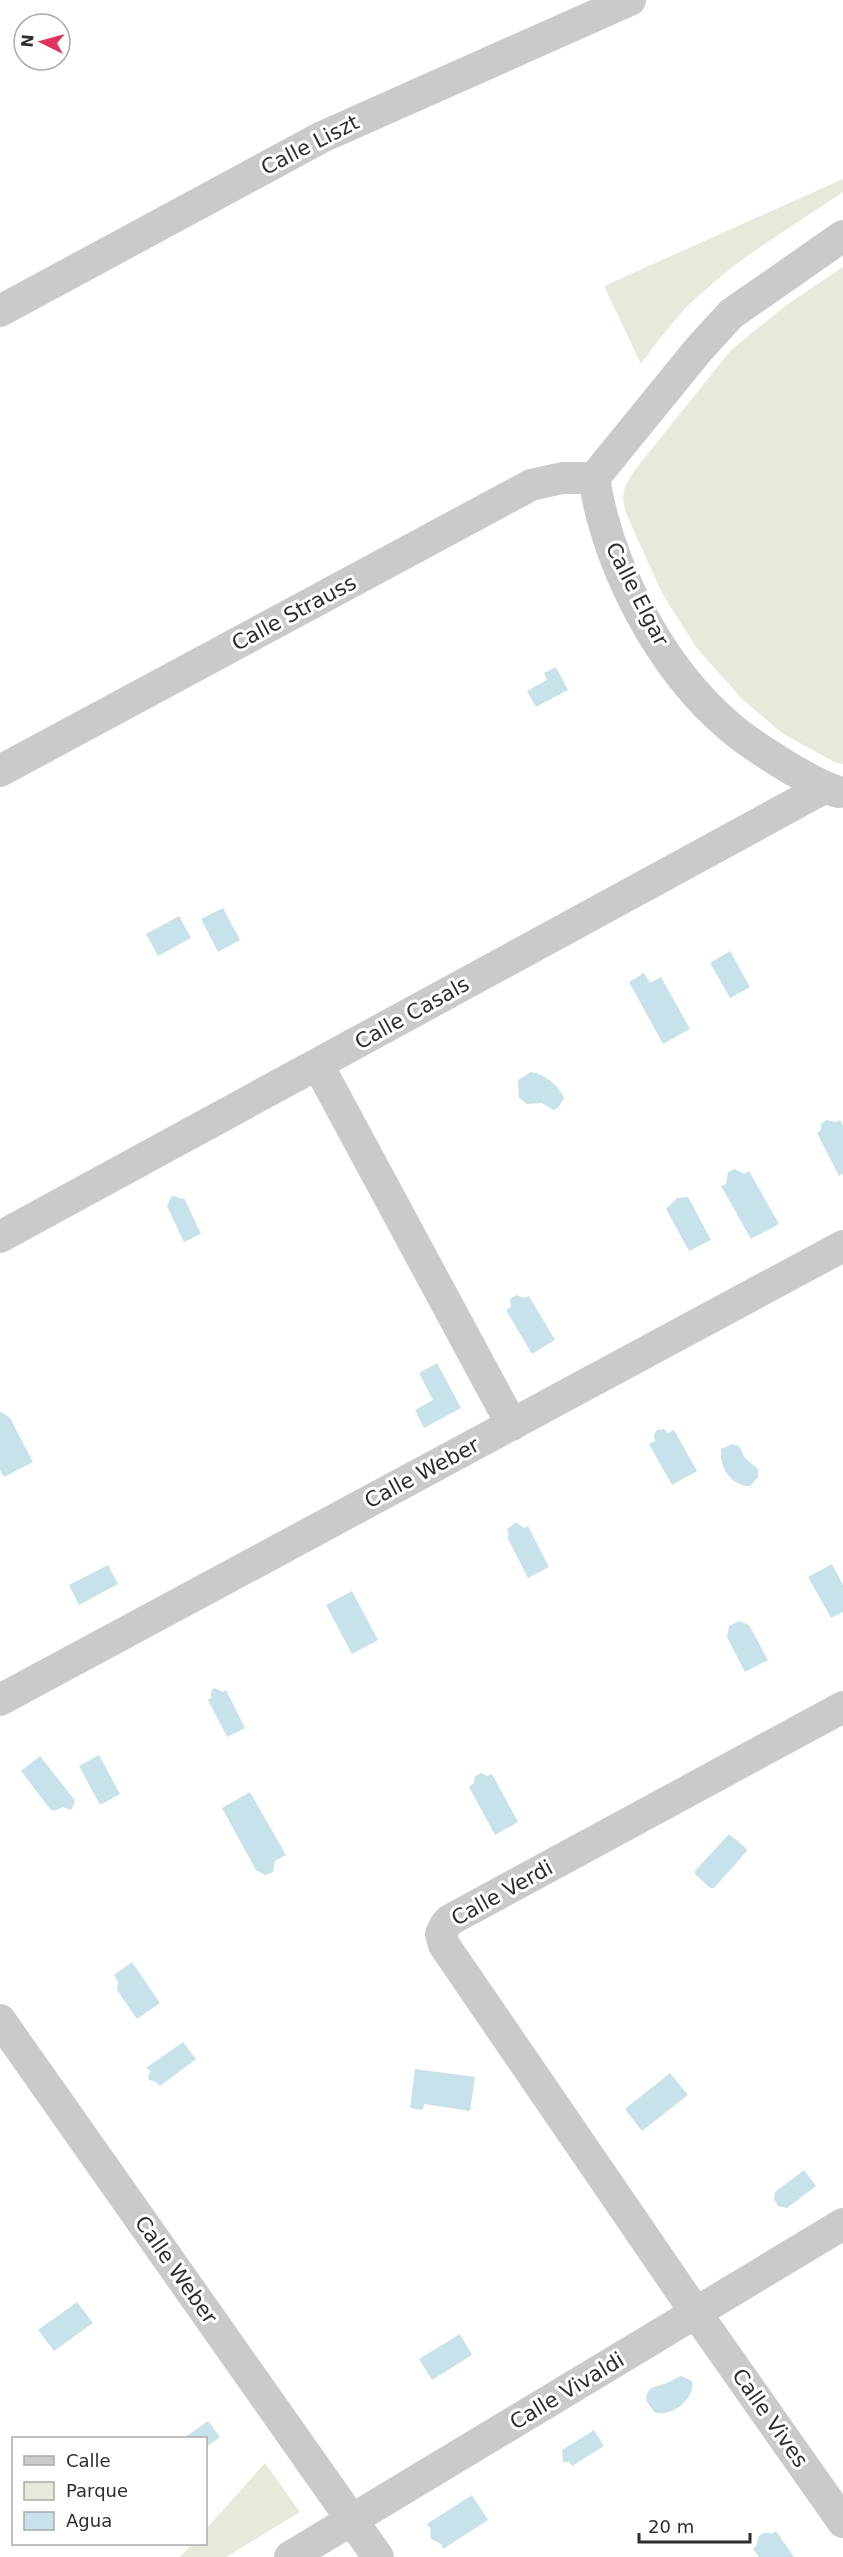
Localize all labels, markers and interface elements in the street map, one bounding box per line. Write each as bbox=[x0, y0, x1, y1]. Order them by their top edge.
north arrow bbox=[12, 12, 72, 72]
text: N bbox=[18, 33, 38, 48]
street label: Calle Liszt bbox=[257, 110, 363, 180]
street label: Calle Elgar bbox=[601, 538, 673, 650]
street label: Calle Strauss bbox=[228, 570, 360, 656]
street label: Calle Casals bbox=[351, 972, 473, 1054]
street label: Calle Weber bbox=[361, 1433, 484, 1513]
street label: Calle Verdi bbox=[447, 1855, 557, 1931]
street label: Calle Weber bbox=[130, 2211, 222, 2329]
street label: Calle Vivaldi bbox=[506, 2348, 628, 2434]
street label: Calle Vives bbox=[727, 2364, 813, 2472]
legend bbox=[12, 2437, 207, 2545]
text: Calle bbox=[66, 2450, 111, 2471]
text: Parque bbox=[66, 2480, 128, 2501]
scale bar bbox=[639, 2506, 750, 2544]
text: Agua bbox=[66, 2510, 112, 2531]
text: 20 m bbox=[648, 2516, 694, 2537]

